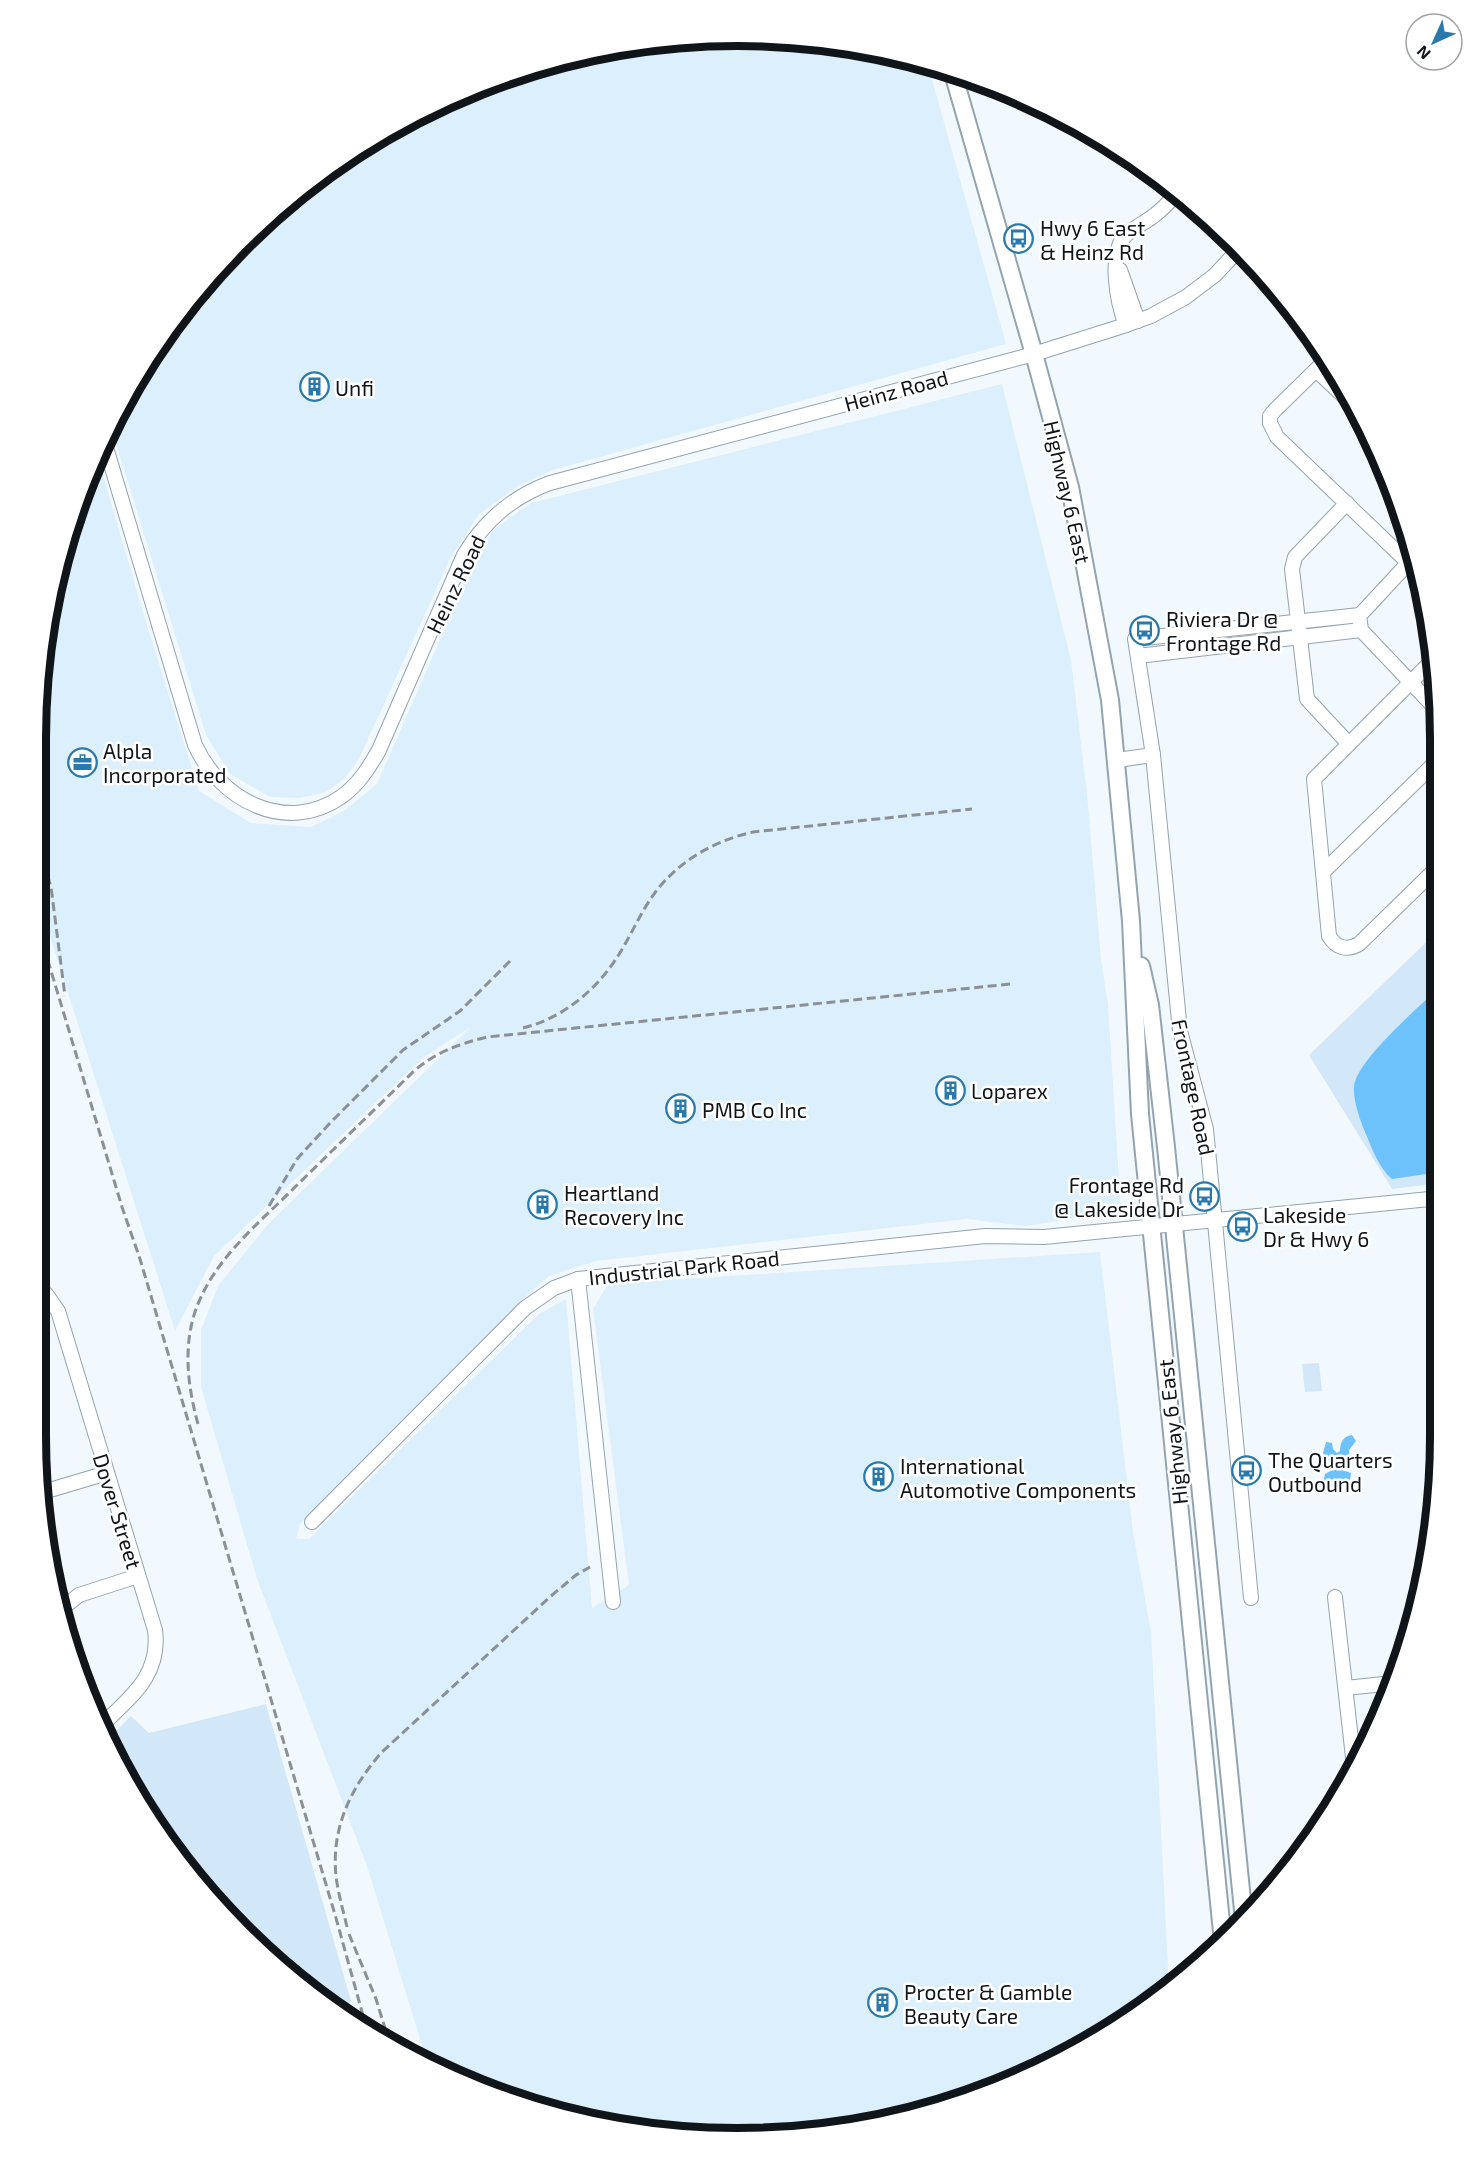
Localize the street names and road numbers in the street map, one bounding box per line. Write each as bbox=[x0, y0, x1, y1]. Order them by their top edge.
street label: Heinz Road bbox=[841, 364, 951, 416]
street label: Highway 6 East bbox=[1039, 418, 1097, 566]
street label: Heinz Road bbox=[420, 531, 490, 637]
street label: Frontage Road bbox=[1167, 1017, 1221, 1157]
street label: Industrial Park Road bbox=[587, 1245, 781, 1289]
street label: Highway 6 East bbox=[1152, 1358, 1192, 1506]
street label: Dover Street bbox=[89, 1450, 147, 1572]

